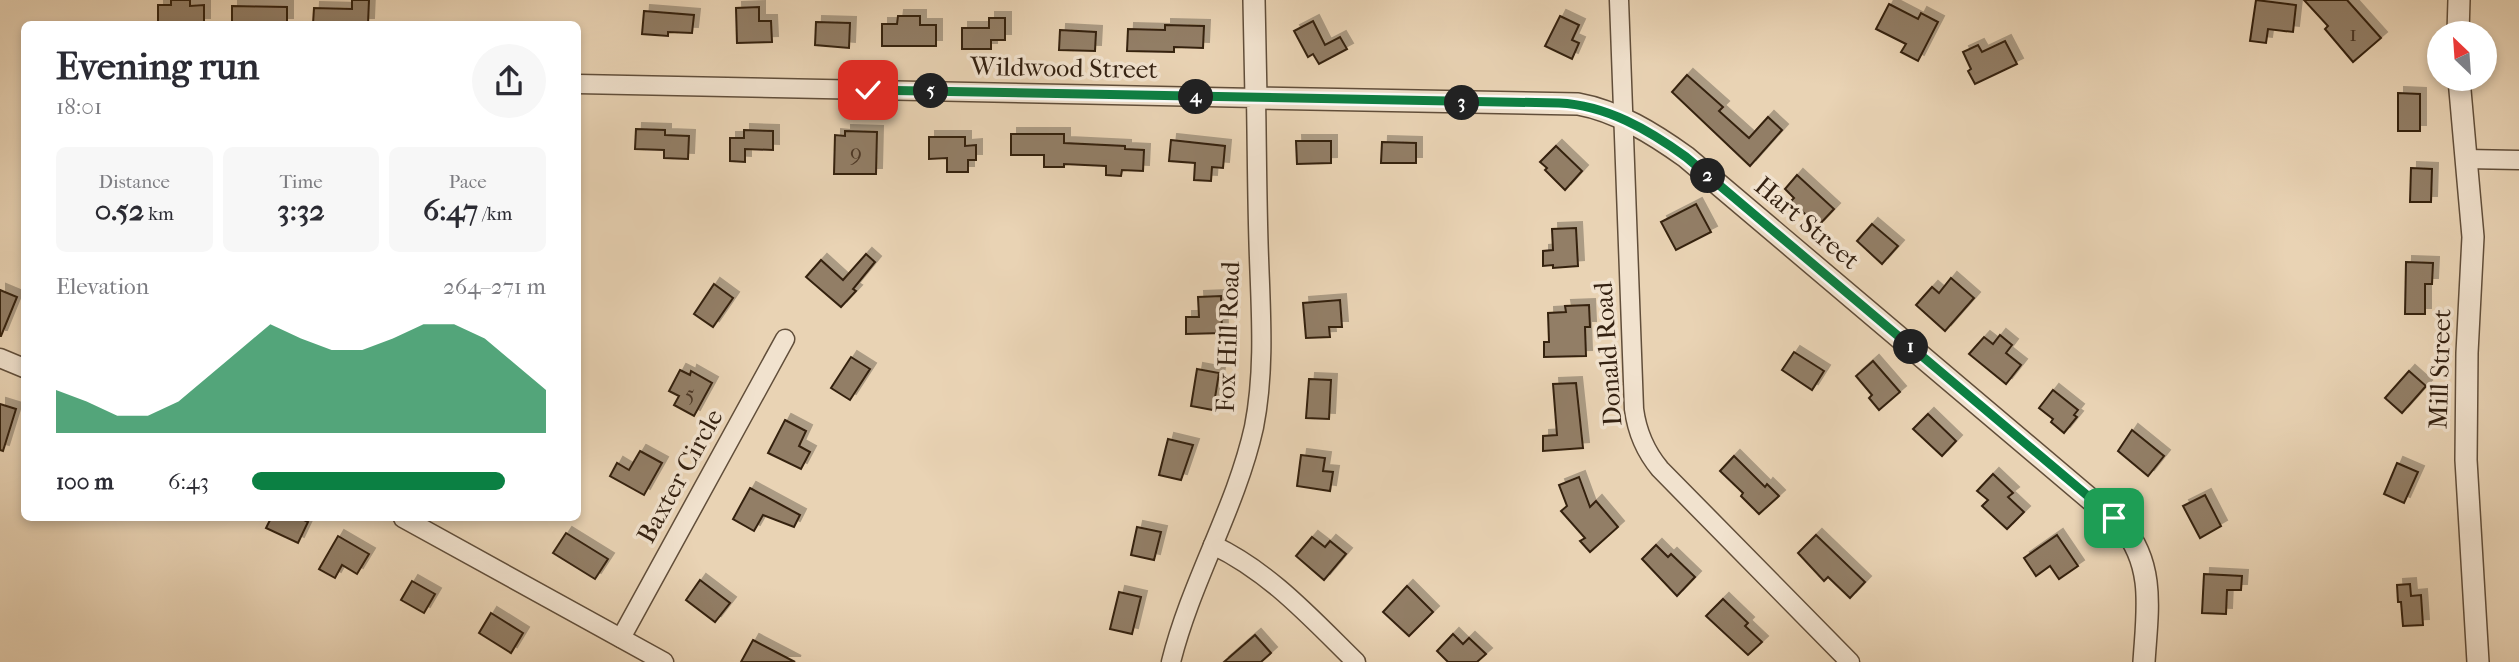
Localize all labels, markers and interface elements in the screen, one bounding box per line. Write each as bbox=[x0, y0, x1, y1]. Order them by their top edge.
house number: 1 bbox=[2349, 20, 2357, 47]
north arrow bbox=[2427, 21, 2497, 91]
map controls bbox=[2427, 21, 2497, 91]
text: Evening run bbox=[56, 44, 259, 89]
button: share bbox=[472, 44, 546, 118]
street label: Wildwood Street bbox=[969, 51, 1159, 85]
pin bbox=[838, 60, 898, 120]
icon: check bbox=[849, 71, 887, 109]
pin: 5 bbox=[914, 74, 948, 108]
text: 5 bbox=[926, 79, 935, 101]
pin: 4 bbox=[1178, 80, 1214, 114]
text: 4 bbox=[1190, 85, 1201, 107]
pin: 3 bbox=[1444, 86, 1480, 120]
text: 3 bbox=[1458, 91, 1465, 113]
text: 18:01 bbox=[56, 93, 102, 120]
house number: 9 bbox=[850, 139, 862, 166]
pin: 2 bbox=[1690, 158, 1726, 194]
text: 2 bbox=[1703, 164, 1712, 186]
street label: Hart Street bbox=[1748, 170, 1866, 276]
text: Distance bbox=[99, 171, 170, 193]
text: Time bbox=[279, 171, 323, 193]
text: Pace bbox=[449, 171, 487, 193]
text: 0.52 bbox=[95, 193, 144, 228]
text: 3:32 bbox=[277, 193, 325, 228]
text: 6:47 bbox=[423, 193, 478, 228]
text: km bbox=[144, 203, 174, 225]
text: /km bbox=[478, 203, 512, 225]
street label: Fox Hill Road bbox=[1210, 260, 1246, 413]
text: Elevation bbox=[56, 273, 149, 300]
text: 264–271 m bbox=[443, 273, 546, 300]
street label: Donald Road bbox=[1587, 280, 1629, 427]
street label: Mill Street bbox=[2422, 308, 2458, 430]
pin: 1 bbox=[1894, 330, 1928, 364]
text: 1 bbox=[1907, 335, 1914, 357]
house number: 5 bbox=[685, 380, 695, 407]
street label: Baxter Circle bbox=[630, 403, 730, 548]
text: 100 m bbox=[56, 468, 114, 495]
text: 6:43 bbox=[168, 468, 209, 495]
pin bbox=[2084, 488, 2144, 548]
icon: arrive bbox=[2095, 499, 2133, 537]

